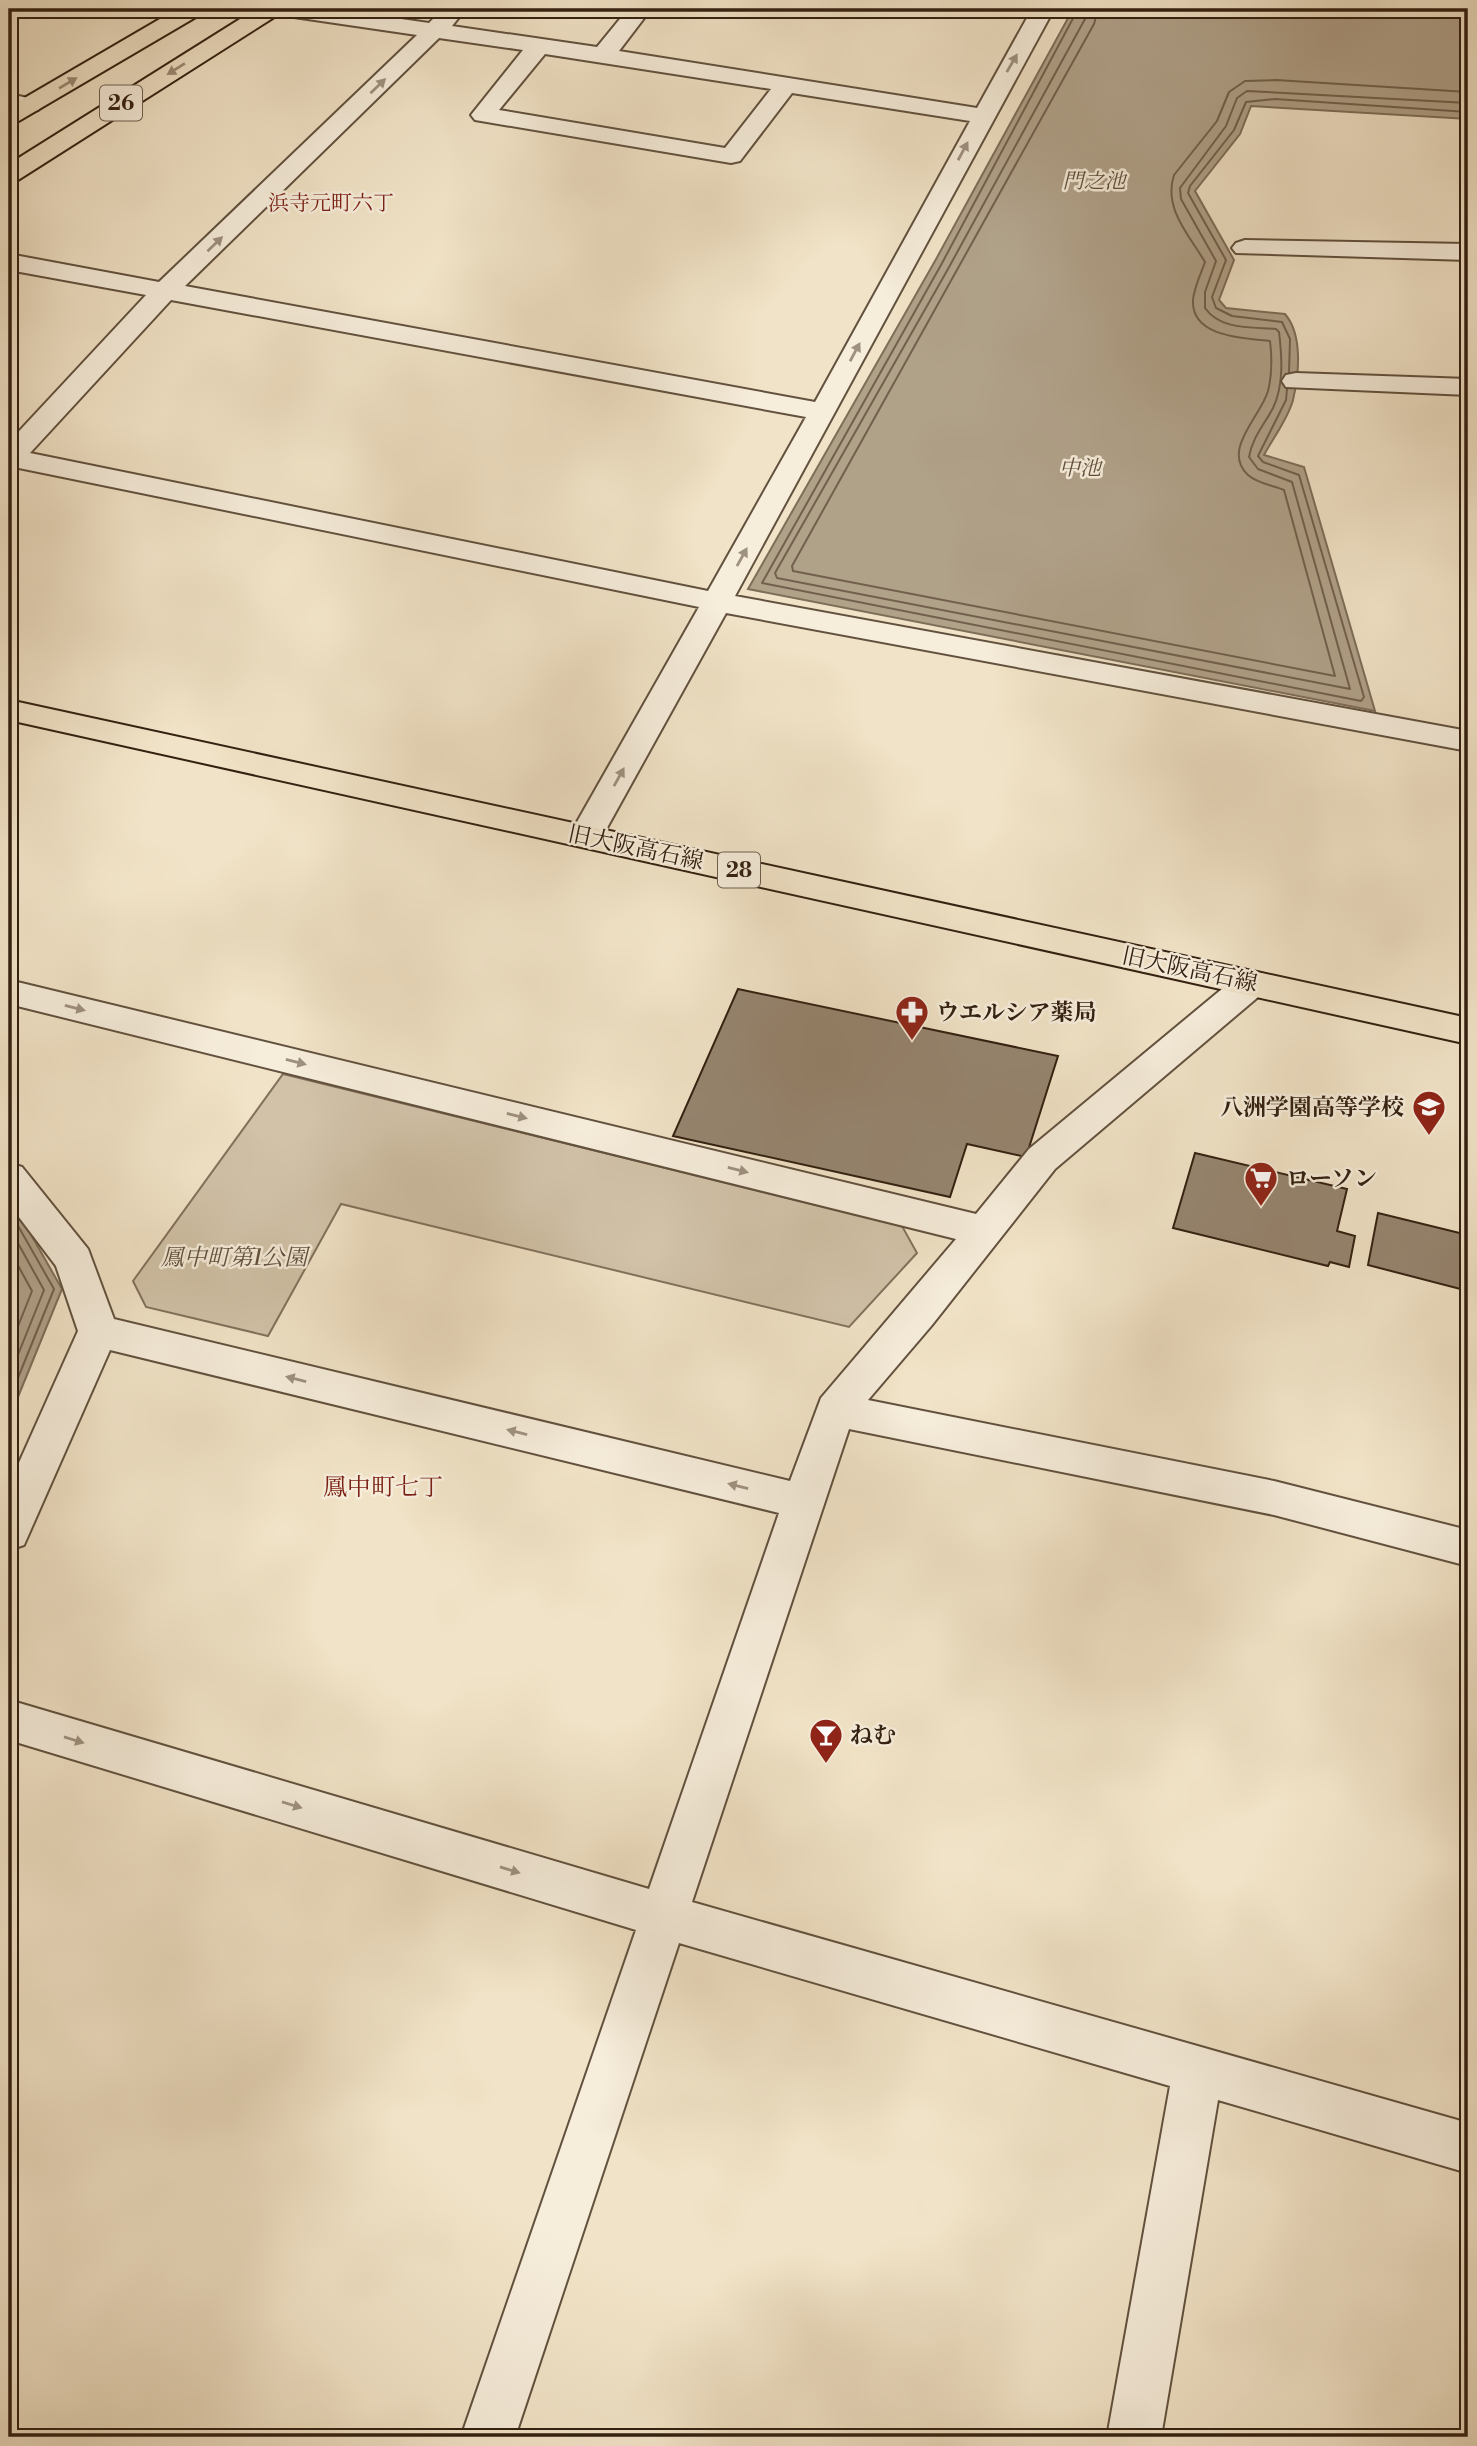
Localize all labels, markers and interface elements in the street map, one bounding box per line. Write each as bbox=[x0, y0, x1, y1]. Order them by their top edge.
one-way arrow bbox=[1006, 53, 1018, 72]
one-way arrow bbox=[167, 63, 186, 75]
one-way arrow bbox=[58, 76, 77, 89]
one-way arrow bbox=[369, 78, 386, 94]
road number: 26 bbox=[100, 86, 142, 120]
one-way arrow bbox=[957, 142, 969, 161]
water label: 門之池 bbox=[1063, 169, 1127, 195]
district label: 浜寺元町六丁 bbox=[268, 191, 394, 217]
one-way arrow bbox=[206, 235, 223, 252]
one-way arrow bbox=[849, 342, 861, 362]
water label: 中池 bbox=[1059, 456, 1103, 482]
one-way arrow bbox=[736, 547, 748, 567]
one-way arrow bbox=[613, 767, 625, 787]
street label: 旧大阪高石線 bbox=[565, 820, 706, 876]
road number: 28 bbox=[718, 852, 760, 888]
street label: 旧大阪高石線 bbox=[1119, 942, 1260, 998]
pharmacy icon: ウエルシア薬局 bbox=[893, 993, 931, 1042]
place label: ウエルシア薬局 bbox=[936, 999, 1096, 1027]
one-way arrow bbox=[64, 1003, 86, 1014]
one-way arrow bbox=[285, 1057, 307, 1068]
school or university icon: 八洲学園高等学校 bbox=[1410, 1088, 1448, 1137]
place label: 八洲学園高等学校 bbox=[1220, 1094, 1404, 1122]
one-way arrow bbox=[506, 1111, 528, 1122]
supermarket icon: ローソン bbox=[1242, 1159, 1280, 1208]
one-way arrow bbox=[727, 1165, 749, 1176]
place label: ローソン bbox=[1286, 1165, 1377, 1193]
park label: 鳳中町第1公園 bbox=[161, 1244, 311, 1272]
one-way arrow bbox=[285, 1373, 307, 1384]
one-way arrow bbox=[506, 1427, 528, 1438]
district label: 鳳中町七丁 bbox=[323, 1473, 443, 1503]
one-way arrow bbox=[727, 1480, 749, 1491]
bar icon: ねむ bbox=[807, 1716, 845, 1765]
place label: ねむ bbox=[850, 1722, 896, 1750]
one-way arrow bbox=[64, 1735, 85, 1745]
one-way arrow bbox=[282, 1800, 303, 1810]
one-way arrow bbox=[500, 1865, 521, 1875]

